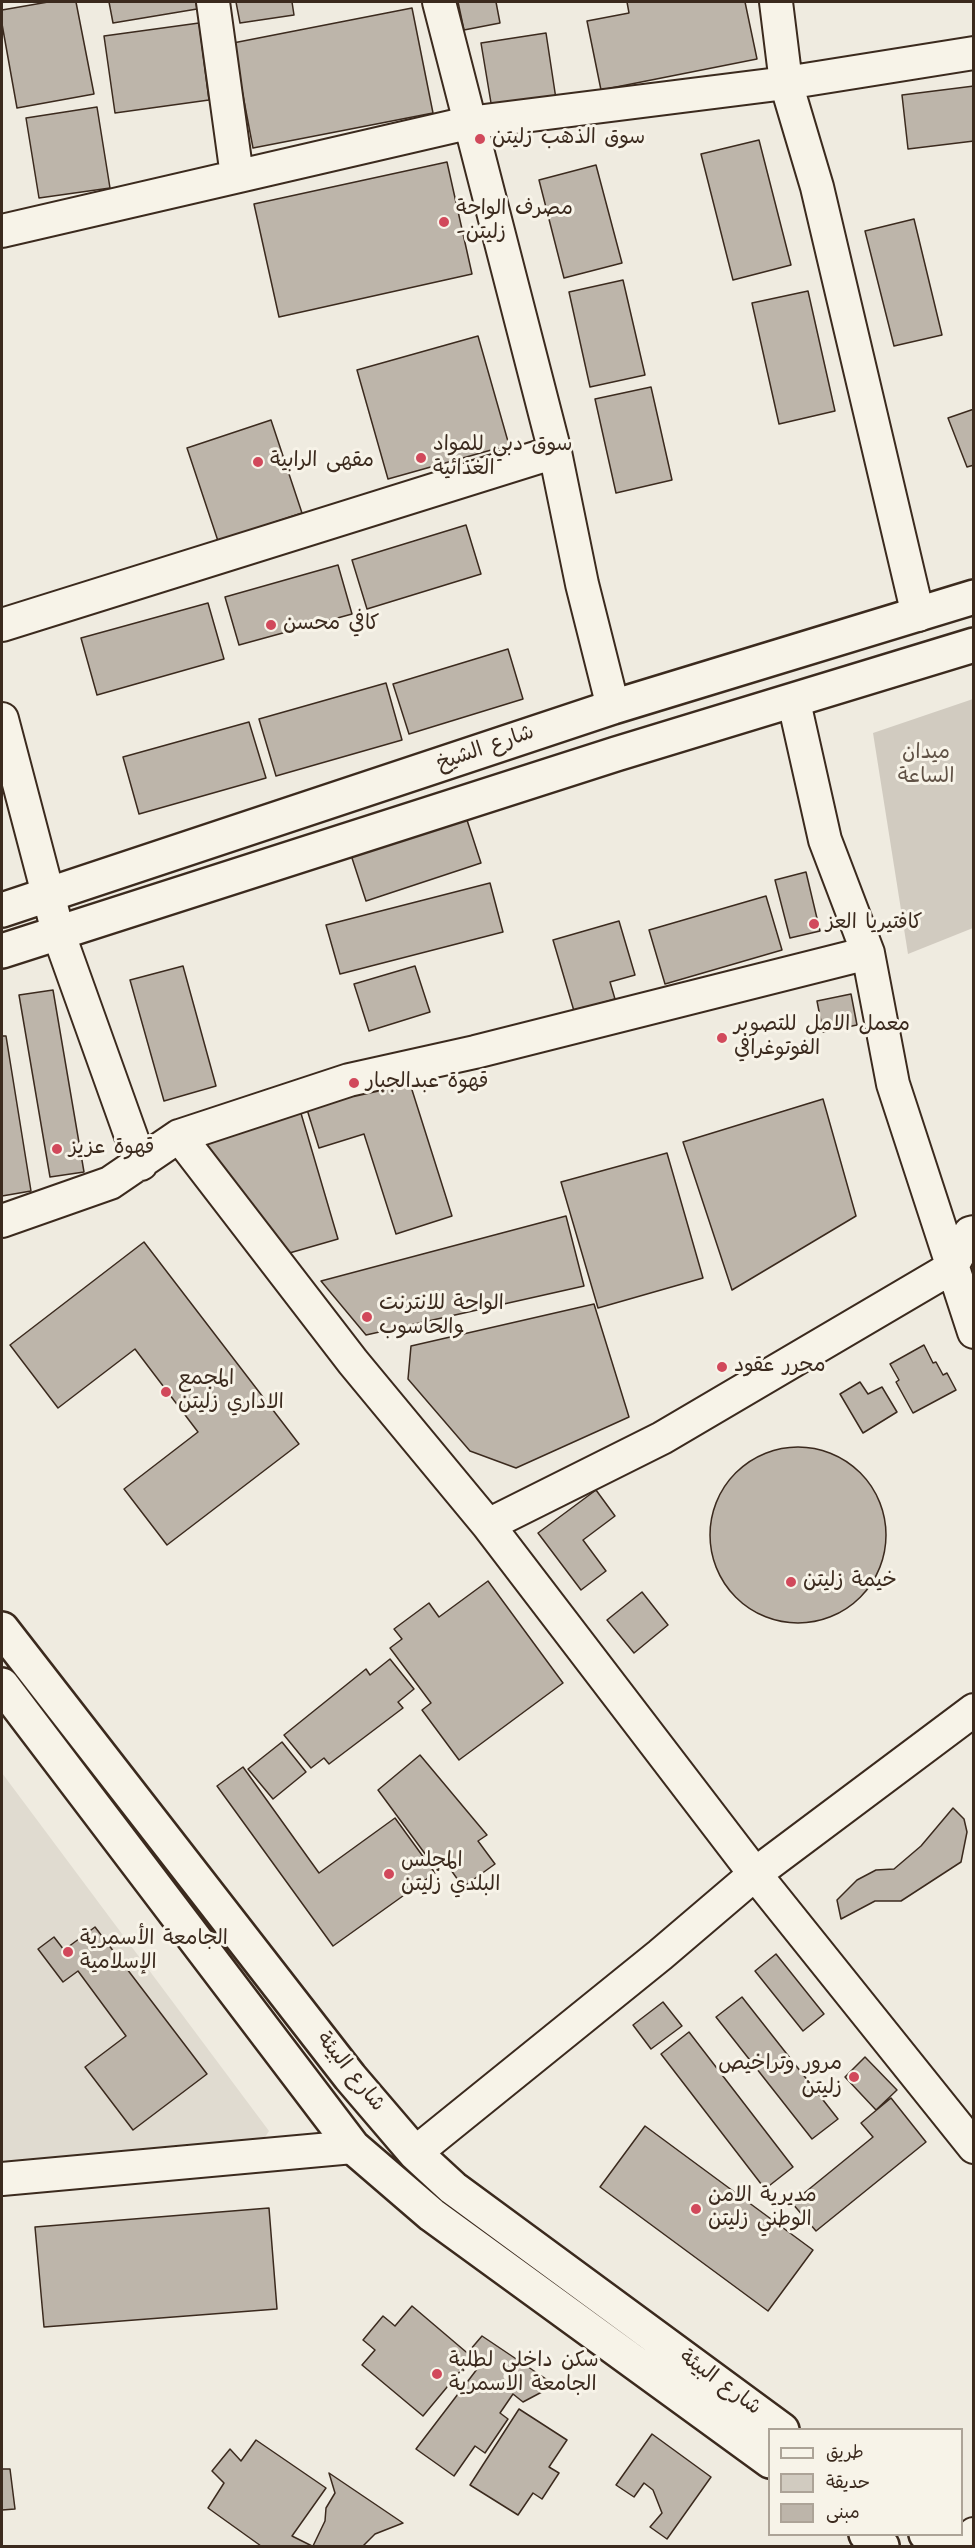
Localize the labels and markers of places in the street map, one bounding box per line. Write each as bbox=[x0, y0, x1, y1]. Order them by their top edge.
place label: سوق الذهب زليتن bbox=[492, 126, 645, 152]
marker: سوق الذهب زليتن bbox=[473, 132, 487, 146]
place label: مصرف الواحة -زليتن bbox=[456, 197, 573, 247]
marker: مصرف الواحة -زليتن bbox=[437, 215, 451, 229]
place label: سوق دبي للمواد الغذائية bbox=[433, 433, 573, 483]
place label: مقهى الرابية bbox=[270, 449, 374, 475]
marker: سوق دبي للمواد الغذائية bbox=[414, 451, 428, 465]
marker: مقهى الرابية bbox=[251, 455, 265, 469]
place label: كافي محسن bbox=[283, 612, 380, 638]
marker: كافي محسن bbox=[264, 618, 278, 632]
place label: كافتيريا العز bbox=[826, 911, 922, 937]
marker: كافتيريا العز bbox=[807, 917, 821, 931]
place label: معمل الامل للتصوير الفوتوغرافي bbox=[734, 1013, 910, 1063]
marker: معمل الامل للتصوير الفوتوغرافي bbox=[715, 1031, 729, 1045]
place label: قهوة عبدالجبار bbox=[366, 1070, 488, 1096]
marker: قهوة عبدالجبار bbox=[347, 1076, 361, 1090]
place label: قهوة عزيز bbox=[69, 1136, 154, 1162]
marker: قهوة عزيز bbox=[50, 1142, 64, 1156]
place label: الواحة للانترنت والحاسوب bbox=[379, 1292, 504, 1342]
marker: الواحة للانترنت والحاسوب bbox=[360, 1310, 374, 1324]
place label: محرر عقود bbox=[734, 1354, 826, 1380]
marker: محرر عقود bbox=[715, 1360, 729, 1374]
place label: المجمع الاداري زليتن bbox=[178, 1367, 284, 1417]
marker: المجمع الاداري زليتن bbox=[159, 1385, 173, 1399]
place label: خيمة زليتن bbox=[803, 1569, 897, 1595]
marker: خيمة زليتن bbox=[784, 1575, 798, 1589]
place label: المجلس البلدي زليتن bbox=[401, 1849, 500, 1899]
marker: المجلس البلدي زليتن bbox=[382, 1867, 396, 1881]
place label: الجامعة الأسمرية الإسلامية bbox=[80, 1927, 228, 1977]
marker: الجامعة الأسمرية الإسلامية bbox=[61, 1945, 75, 1959]
place label: مرور وتراخيص زليتن bbox=[718, 2052, 842, 2102]
marker: مرور وتراخيص زليتن bbox=[847, 2070, 861, 2084]
place label: مديرية الامن الوطني زليتن bbox=[708, 2184, 817, 2234]
marker: مديرية الامن الوطني زليتن bbox=[689, 2202, 703, 2216]
place label: سكن داخلي لطلبة الجامعة اﻻسمرية bbox=[449, 2349, 599, 2399]
marker: سكن داخلي لطلبة الجامعة اﻻسمرية bbox=[430, 2367, 444, 2381]

